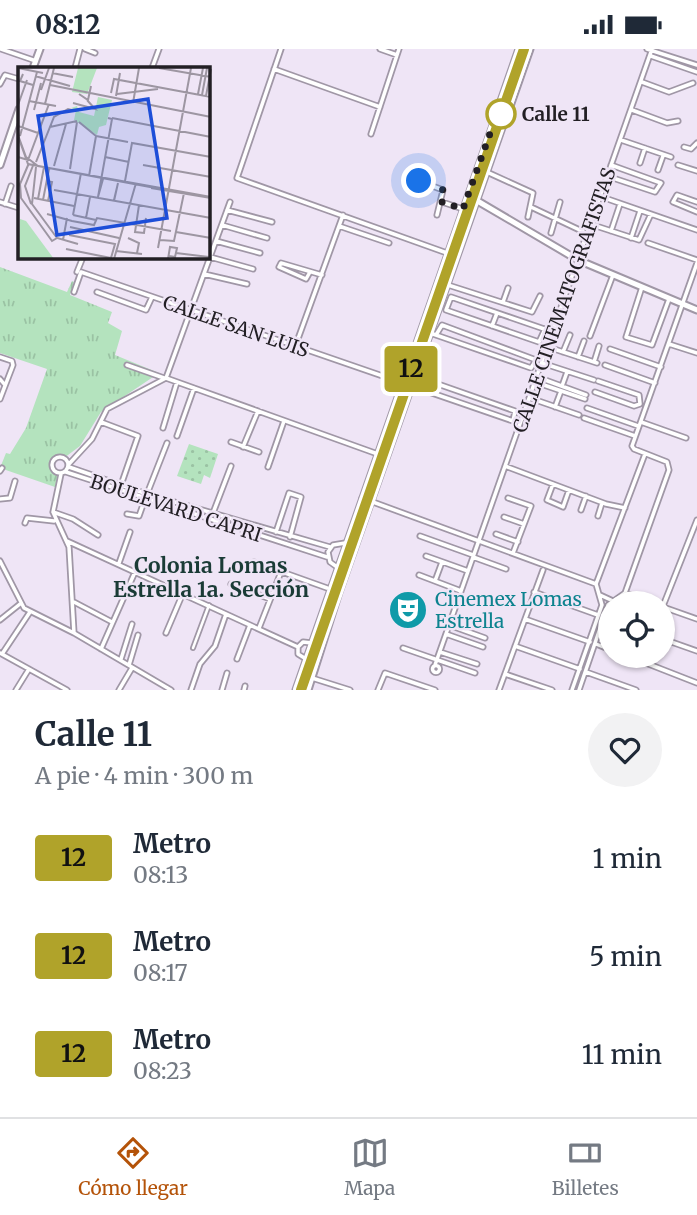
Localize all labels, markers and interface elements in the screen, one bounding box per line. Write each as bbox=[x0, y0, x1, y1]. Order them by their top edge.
text: 08:12 bbox=[35, 8, 100, 41]
inset map bbox=[18, 67, 210, 259]
marker: Calle 11 bbox=[486, 99, 516, 129]
place label: Calle 11 bbox=[522, 102, 590, 126]
your location bbox=[401, 163, 436, 198]
street label: CALLE CINEMATOGRAFISTAS bbox=[507, 164, 621, 436]
street label: CALLE SAN LUIS bbox=[160, 290, 312, 362]
line badge: 12 bbox=[380, 346, 443, 392]
text: 12 bbox=[398, 353, 424, 384]
street label: BOULEVARD CAPRI bbox=[87, 469, 265, 547]
district label: Colonia Lomas Estrella 1a. Sección bbox=[113, 552, 309, 603]
place label: Cinemex Lomas Estrella bbox=[435, 587, 582, 633]
theatre icon: Cinemex Lomas Estrella bbox=[387, 589, 429, 631]
map controls bbox=[598, 591, 675, 668]
button: locate bbox=[598, 591, 675, 668]
button: heart bbox=[588, 713, 662, 787]
text: Calle 11 bbox=[35, 714, 152, 755]
text: A pie · 4 min · 300 m bbox=[35, 761, 253, 790]
text: Metro bbox=[133, 827, 211, 860]
text: 12 bbox=[61, 842, 86, 873]
text: 1 min bbox=[593, 842, 662, 875]
text: 08:13 bbox=[133, 860, 188, 889]
text: Metro bbox=[133, 925, 211, 958]
text: 12 bbox=[61, 940, 86, 971]
text: 5 min bbox=[589, 940, 662, 973]
text: 08:17 bbox=[133, 958, 188, 987]
text: Metro bbox=[133, 1023, 211, 1056]
text: 12 bbox=[61, 1038, 86, 1069]
text: 11 min bbox=[582, 1038, 662, 1071]
text: 08:23 bbox=[133, 1056, 192, 1085]
tab: Cómo llegar bbox=[78, 1134, 188, 1200]
tab: Mapa bbox=[344, 1134, 395, 1200]
tab: Billetes bbox=[552, 1134, 619, 1200]

